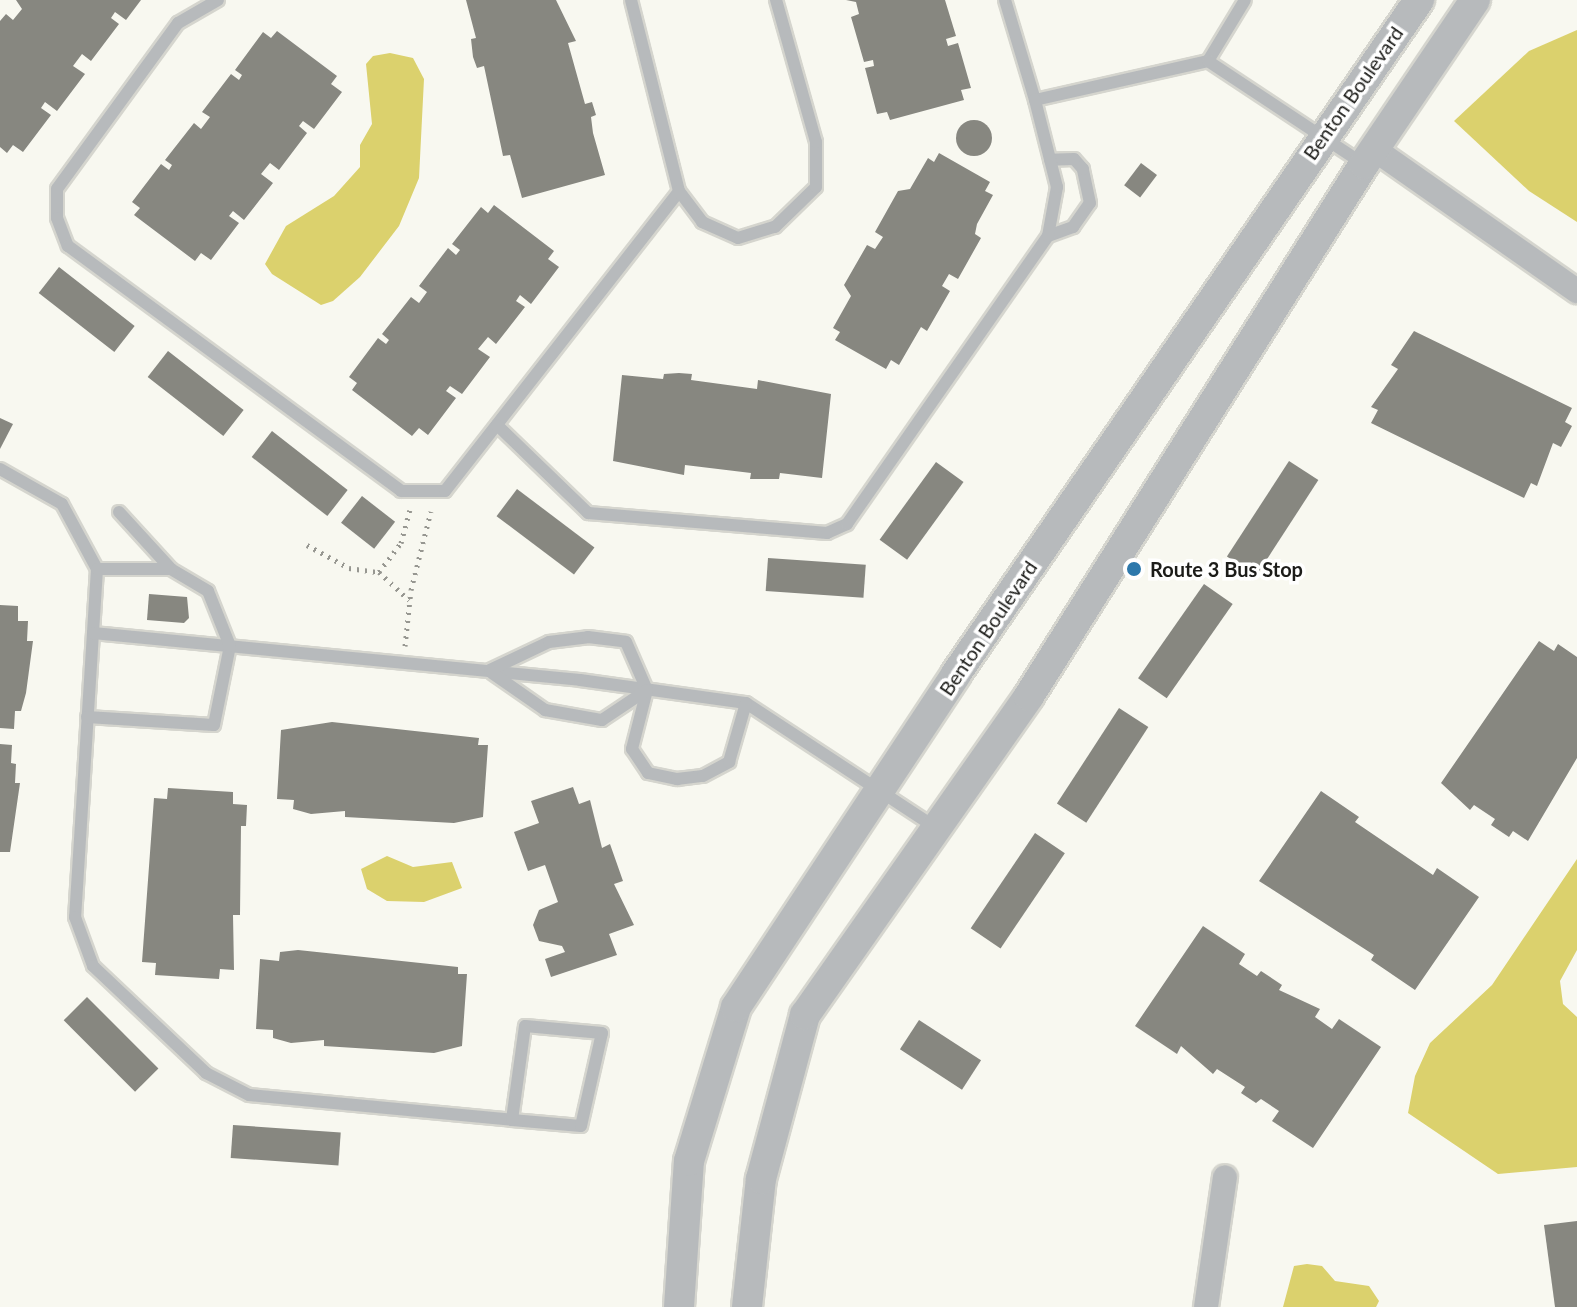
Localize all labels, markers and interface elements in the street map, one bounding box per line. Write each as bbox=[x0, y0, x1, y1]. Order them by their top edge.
street label: Benton Boulevard bbox=[1298, 22, 1408, 164]
street label: Benton Boulevard bbox=[934, 556, 1042, 700]
place label: Route 3 Bus Stop bbox=[1150, 557, 1303, 581]
marker: Route 3 Bus Stop bbox=[1125, 560, 1143, 578]

